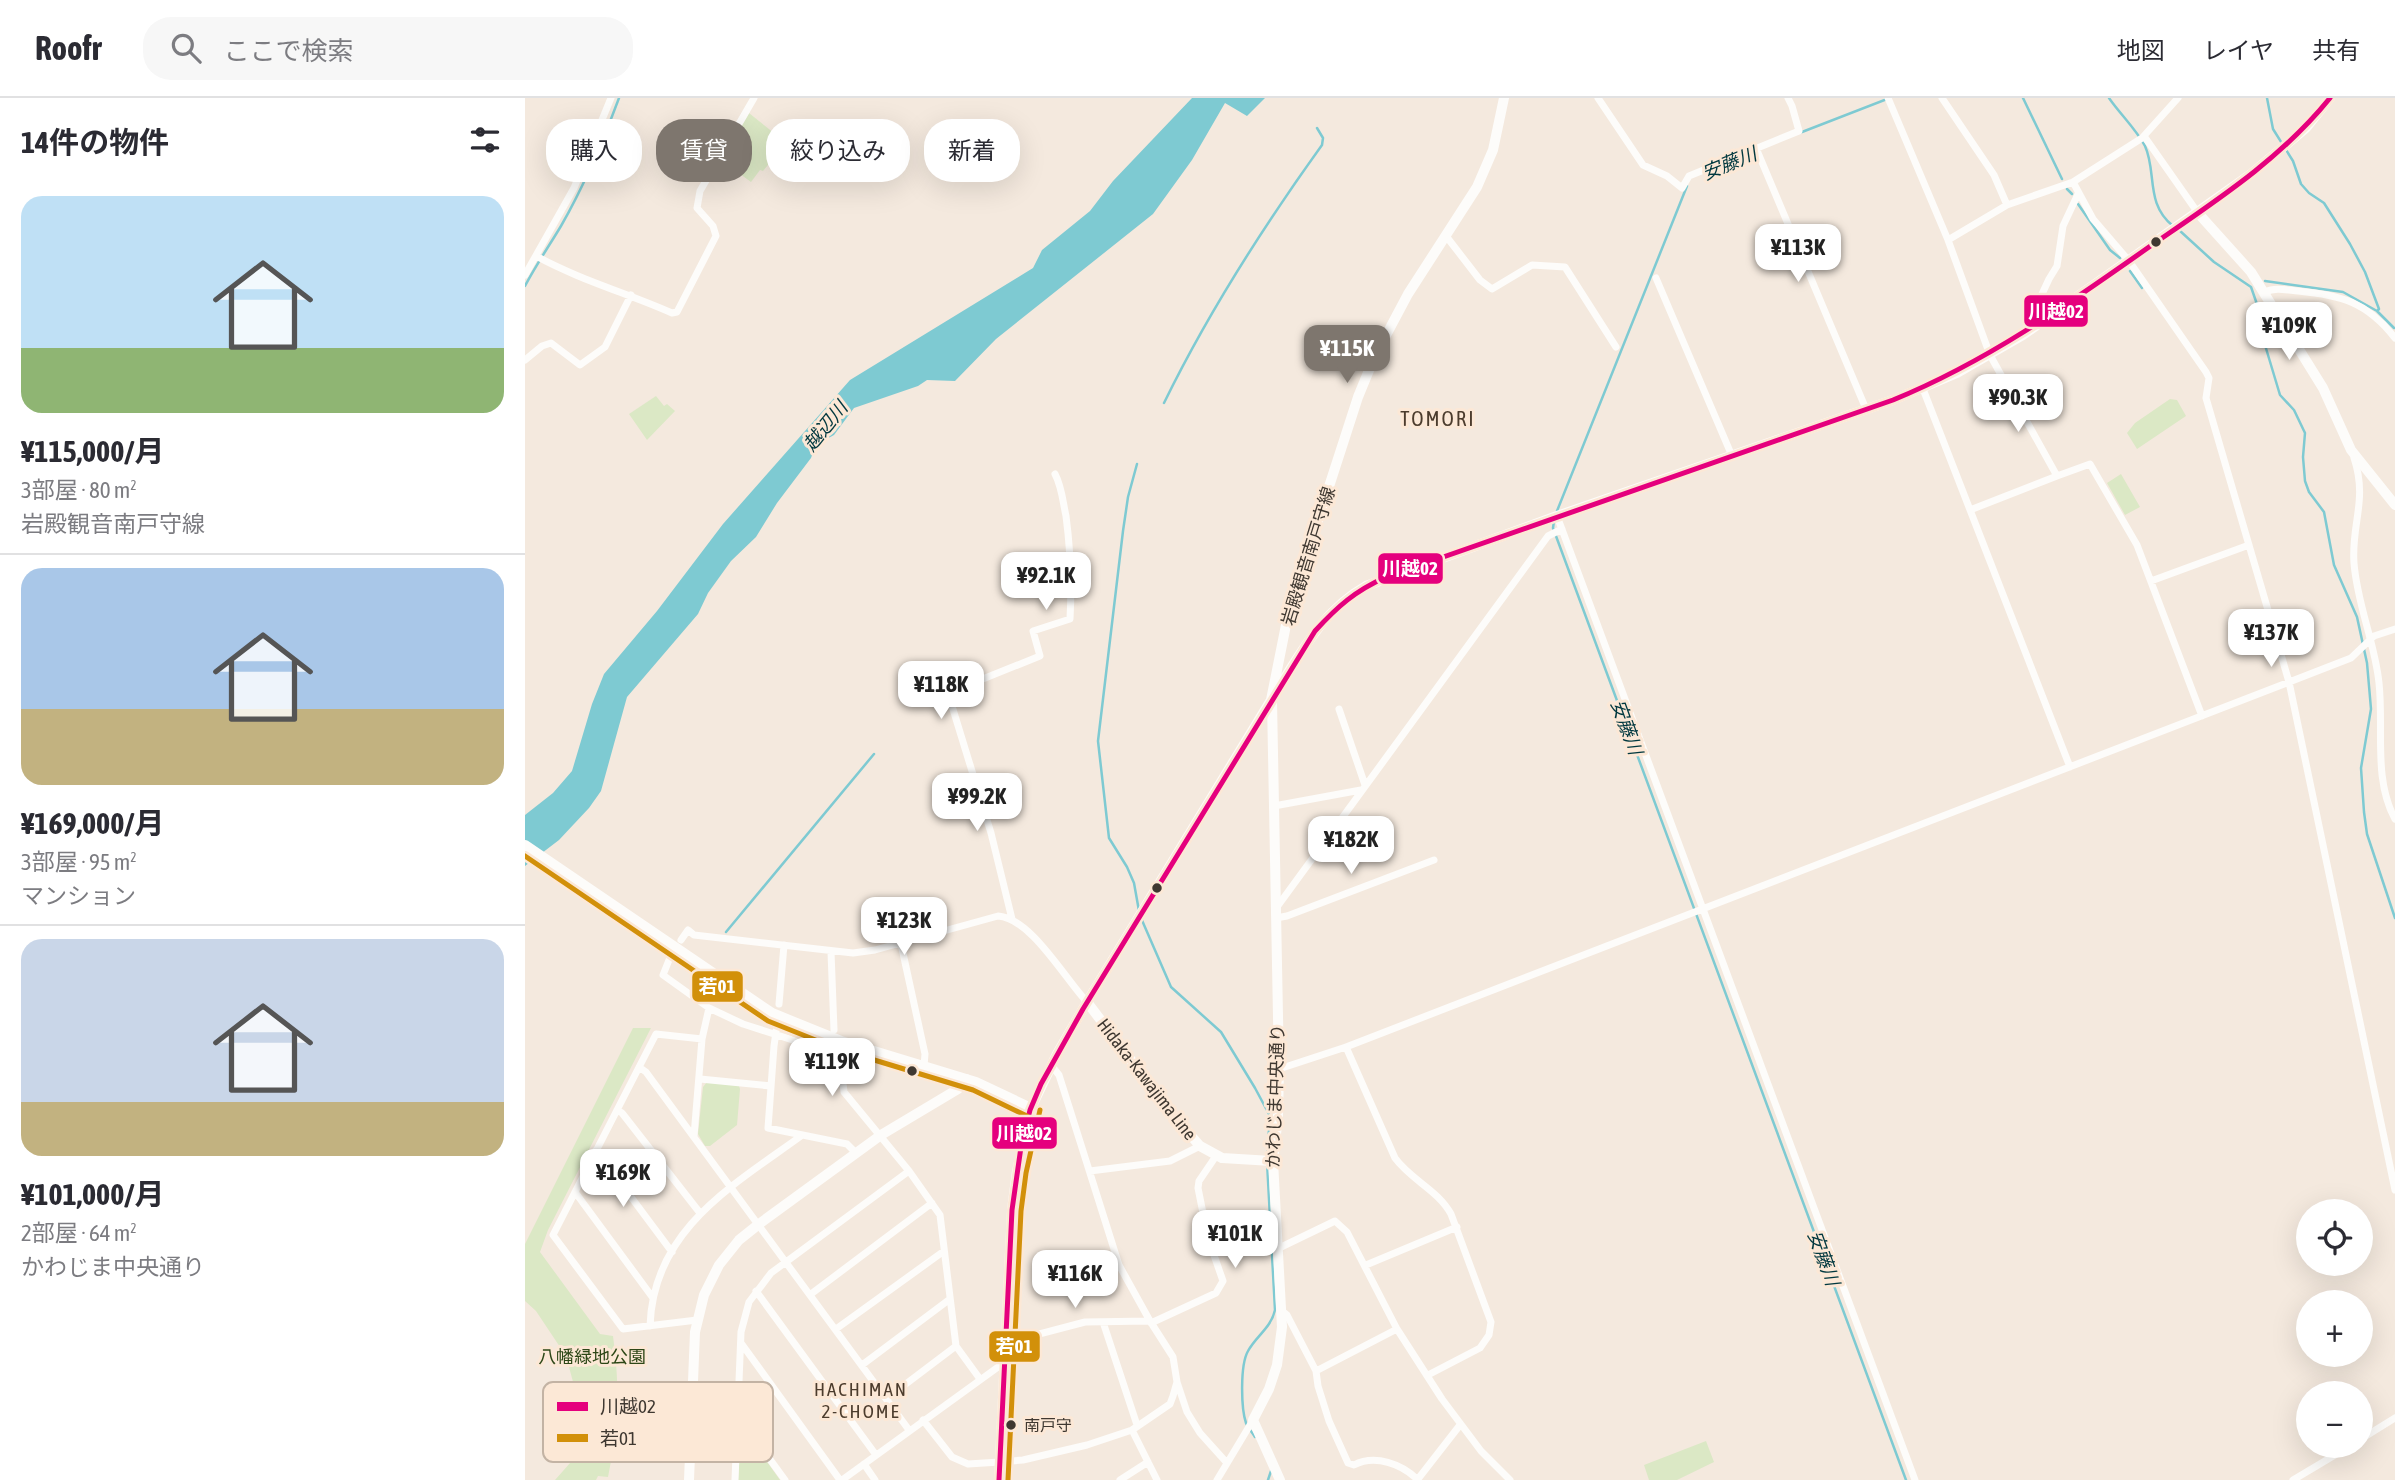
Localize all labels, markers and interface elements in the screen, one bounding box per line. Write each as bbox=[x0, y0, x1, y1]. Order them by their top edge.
search box bbox=[143, 17, 633, 80]
text: Roofr bbox=[35, 29, 101, 67]
icon: search bbox=[167, 29, 205, 67]
text: ここで検索 bbox=[223, 36, 353, 66]
text: 地図 bbox=[2117, 37, 2165, 64]
text: レイヤ bbox=[2203, 37, 2274, 64]
text: 共有 bbox=[2312, 37, 2360, 64]
chip: 購入 bbox=[546, 119, 642, 182]
chip: 賃貸 bbox=[656, 119, 752, 182]
chip: 絞り込み bbox=[766, 119, 910, 182]
chip: 新着 bbox=[924, 119, 1020, 182]
icon: filters bbox=[466, 121, 504, 159]
text: 14件の物件 bbox=[21, 125, 169, 159]
water label: 安藤川 bbox=[1698, 141, 1761, 184]
pin: ¥113K bbox=[1749, 225, 1847, 284]
text: ¥113K bbox=[1771, 234, 1825, 260]
unlabelled marker bbox=[2149, 235, 2163, 249]
icon: home bbox=[200, 242, 326, 368]
line badge: 川越02 bbox=[2023, 294, 2089, 328]
text: 川越02 bbox=[2028, 300, 2084, 322]
pin: ¥109K bbox=[2240, 302, 2338, 362]
text: ¥109K bbox=[2262, 312, 2316, 338]
pin: ¥115K bbox=[1298, 326, 1396, 385]
text: ¥115K bbox=[1320, 335, 1374, 361]
pin: ¥90.3K bbox=[1961, 374, 2075, 434]
text: ¥90.3K bbox=[1989, 384, 2047, 410]
water label: 越辺川 bbox=[799, 395, 853, 455]
district label: TOMORI bbox=[1400, 406, 1476, 430]
text: ¥115,000/月 bbox=[21, 434, 164, 468]
text: 3部屋 · 80 m² bbox=[21, 477, 137, 503]
street label: 岩殿観音南戸守線 bbox=[1277, 484, 1339, 628]
text: 岩殿観音南戸守線 bbox=[21, 511, 205, 537]
pin: ¥92.1K bbox=[989, 552, 1103, 612]
line badge: 川越02 bbox=[1377, 552, 1444, 585]
text: 川越02 bbox=[1382, 557, 1438, 579]
text: ¥92.1K bbox=[1017, 562, 1075, 588]
pin: ¥137K bbox=[2222, 610, 2320, 669]
icon: home bbox=[200, 614, 326, 740]
text: ¥137K bbox=[2244, 619, 2298, 645]
pin: ¥118K bbox=[892, 662, 990, 721]
text: ¥118K bbox=[914, 671, 968, 697]
water label: 安藤川 bbox=[1607, 696, 1648, 759]
pin: ¥99.2K bbox=[920, 774, 1034, 833]
text: ¥99.2K bbox=[948, 783, 1006, 809]
text: ¥169,000/月 bbox=[21, 806, 164, 840]
pin: ¥182K bbox=[1302, 816, 1400, 876]
text: ¥182K bbox=[1324, 826, 1378, 852]
text: 3部屋 · 95 m² bbox=[21, 849, 137, 875]
unlabelled marker bbox=[1150, 881, 1164, 895]
text: マンション bbox=[21, 883, 136, 909]
pin: ¥123K bbox=[855, 898, 953, 957]
text: ¥123K bbox=[877, 907, 931, 933]
line badge: 若01 bbox=[691, 970, 744, 1003]
text: 若01 bbox=[699, 975, 735, 997]
icon: home bbox=[200, 985, 326, 1111]
street label: Hidaka-Kawajima Line bbox=[1093, 1014, 1201, 1144]
street label: かわじま中央通り bbox=[1262, 1024, 1288, 1168]
pin: ¥119K bbox=[783, 1038, 881, 1098]
text: ¥119K bbox=[805, 1048, 859, 1074]
unlabelled marker bbox=[905, 1064, 919, 1078]
line badge: 川越02 bbox=[991, 1116, 1058, 1150]
text: 川越02 bbox=[996, 1122, 1052, 1144]
pin: ¥169K bbox=[574, 1150, 672, 1209]
text: ¥169K bbox=[596, 1159, 650, 1185]
text: ¥101,000/月 bbox=[21, 1177, 164, 1211]
map controls bbox=[2296, 1199, 2373, 1458]
button: locate bbox=[2296, 1199, 2373, 1276]
pin: ¥101K bbox=[1186, 1210, 1284, 1270]
text: 2部屋 · 64 m² bbox=[21, 1220, 137, 1246]
text: ¥101K bbox=[1208, 1220, 1262, 1246]
water label: 安藤川 bbox=[1804, 1227, 1845, 1290]
pin: ¥116K bbox=[1026, 1250, 1124, 1310]
text: かわじま中央通り bbox=[21, 1254, 205, 1280]
text: ¥116K bbox=[1048, 1260, 1102, 1286]
button: + bbox=[2296, 1290, 2373, 1367]
line badge: 若01 bbox=[988, 1330, 1041, 1363]
text: 若01 bbox=[996, 1335, 1032, 1357]
park label: 八幡緑地公園 bbox=[538, 1346, 646, 1367]
district label: HACHIMAN 2-CHOME bbox=[814, 1378, 908, 1422]
button: − bbox=[2296, 1381, 2373, 1458]
legend bbox=[543, 1382, 773, 1462]
text: 川越02 bbox=[600, 1395, 656, 1417]
place label: 南戸守 bbox=[1024, 1416, 1072, 1434]
marker: 南戸守 bbox=[1004, 1418, 1018, 1432]
text: 若01 bbox=[600, 1427, 637, 1449]

